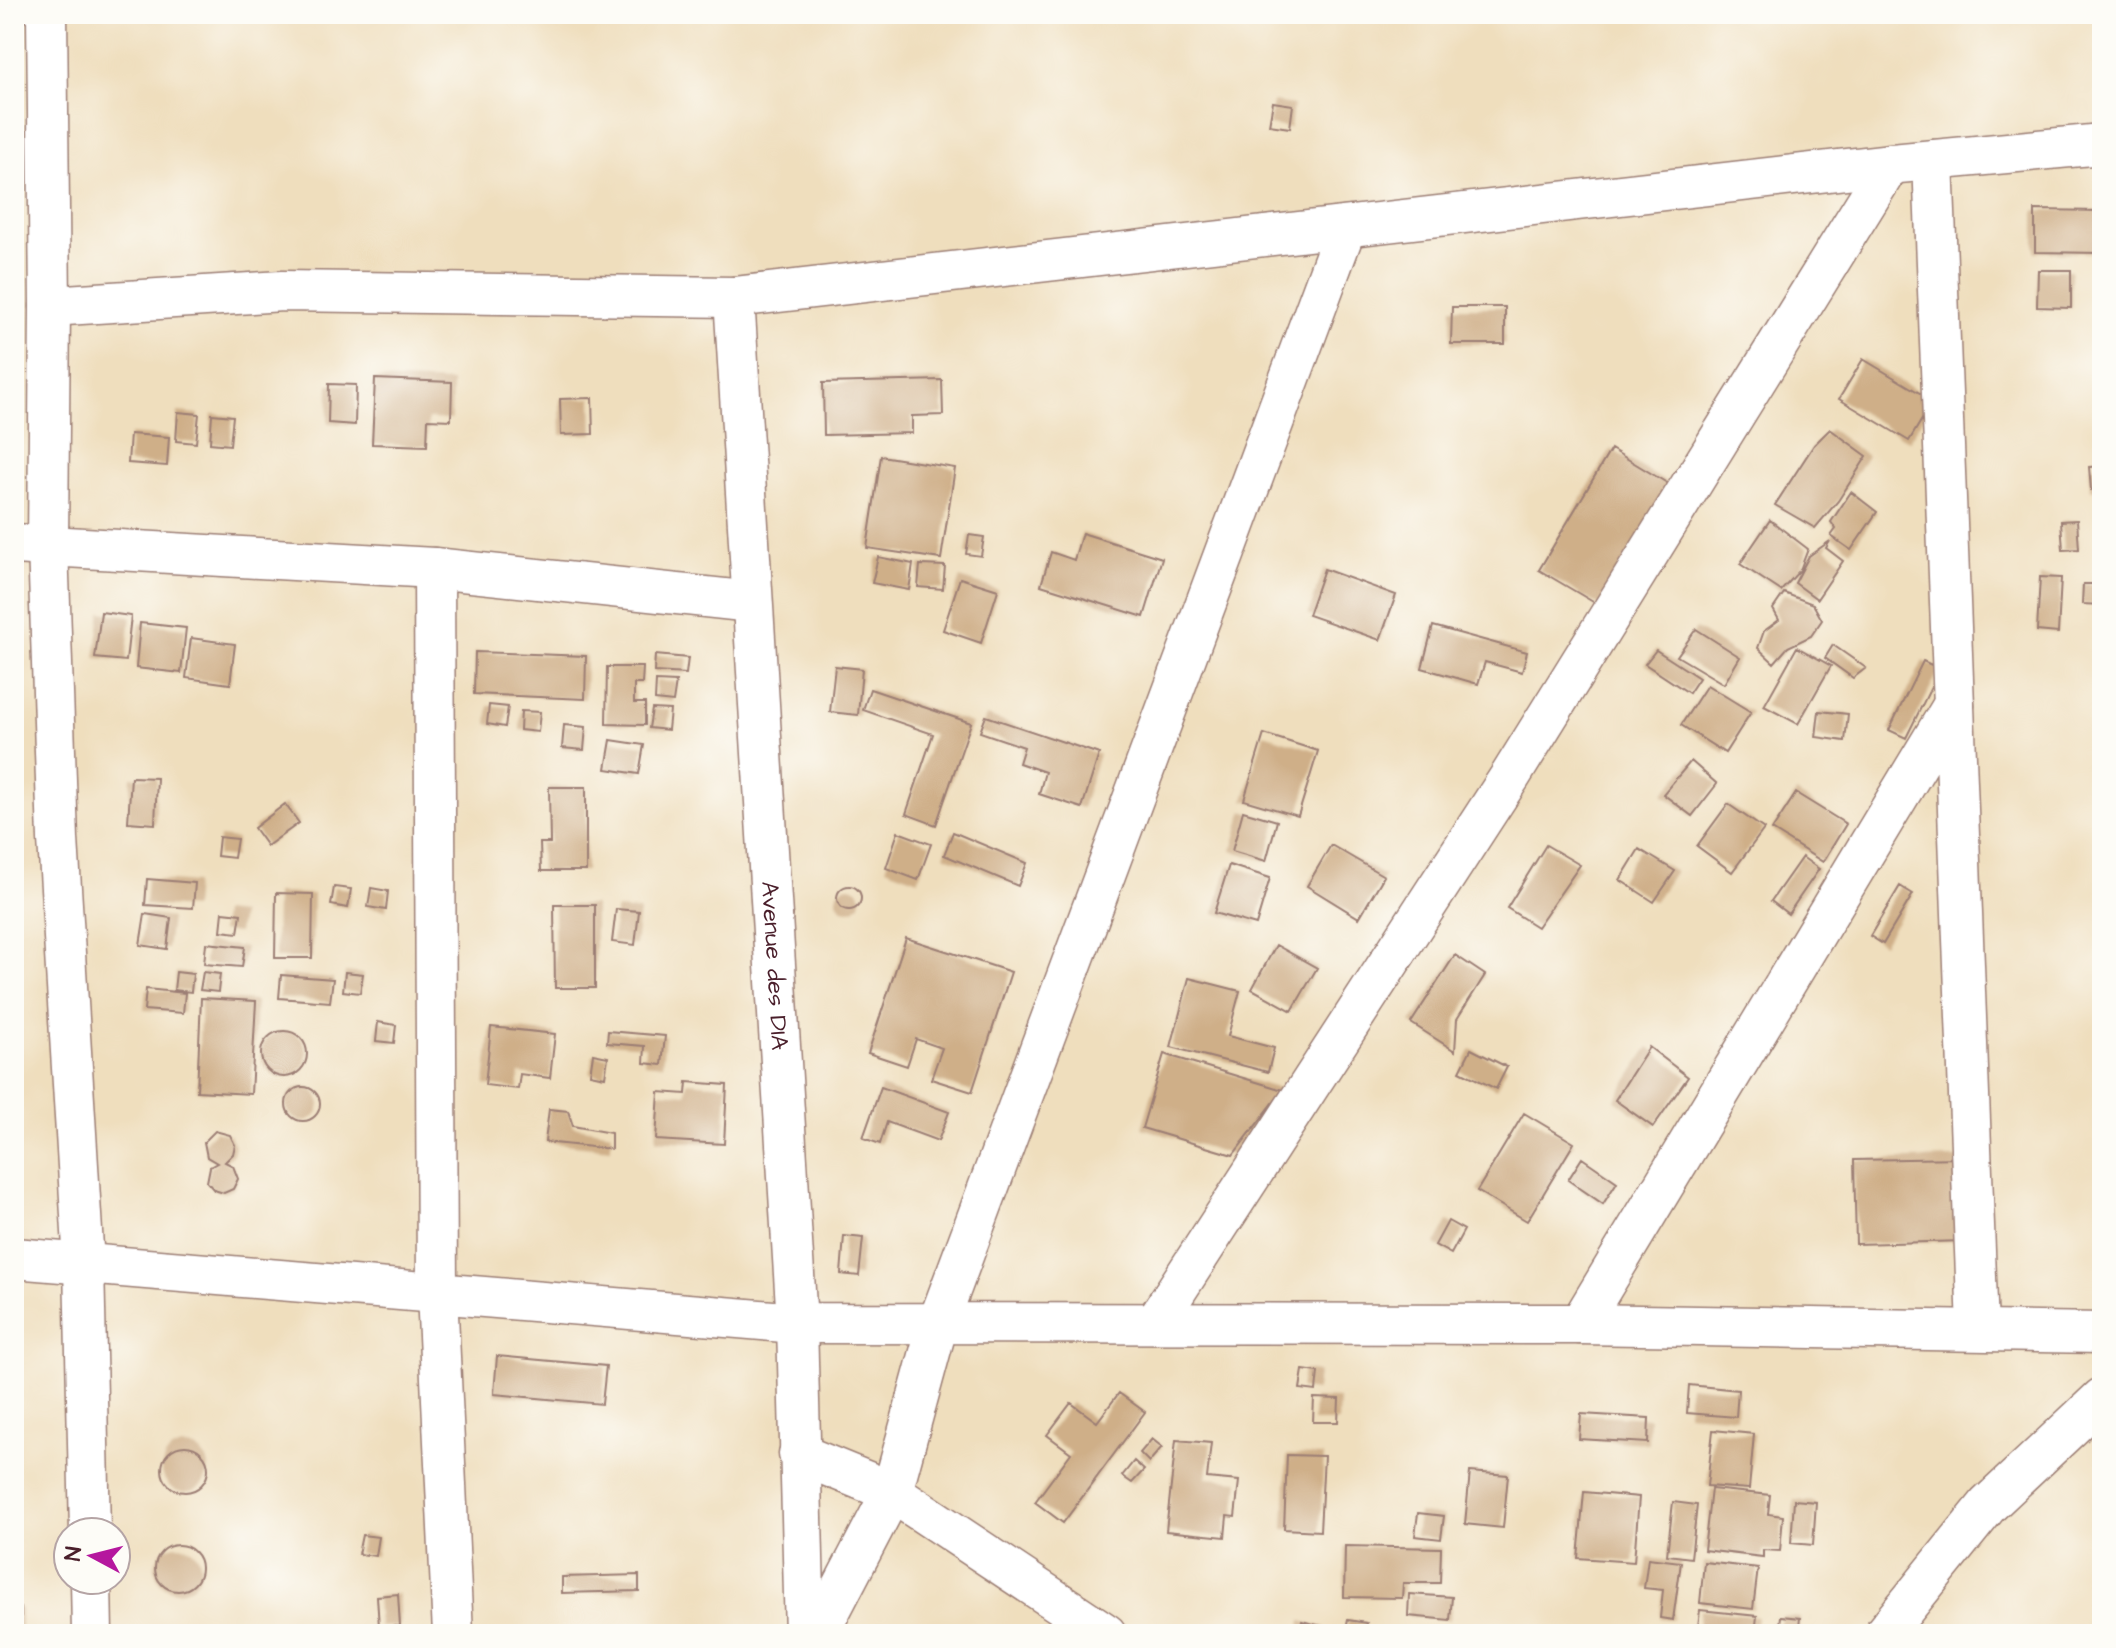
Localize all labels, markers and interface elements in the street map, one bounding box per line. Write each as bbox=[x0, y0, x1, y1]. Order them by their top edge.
street label: Avenue des DIA bbox=[752, 880, 796, 1051]
north arrow bbox=[52, 1516, 132, 1596]
text: N bbox=[57, 1545, 90, 1562]

